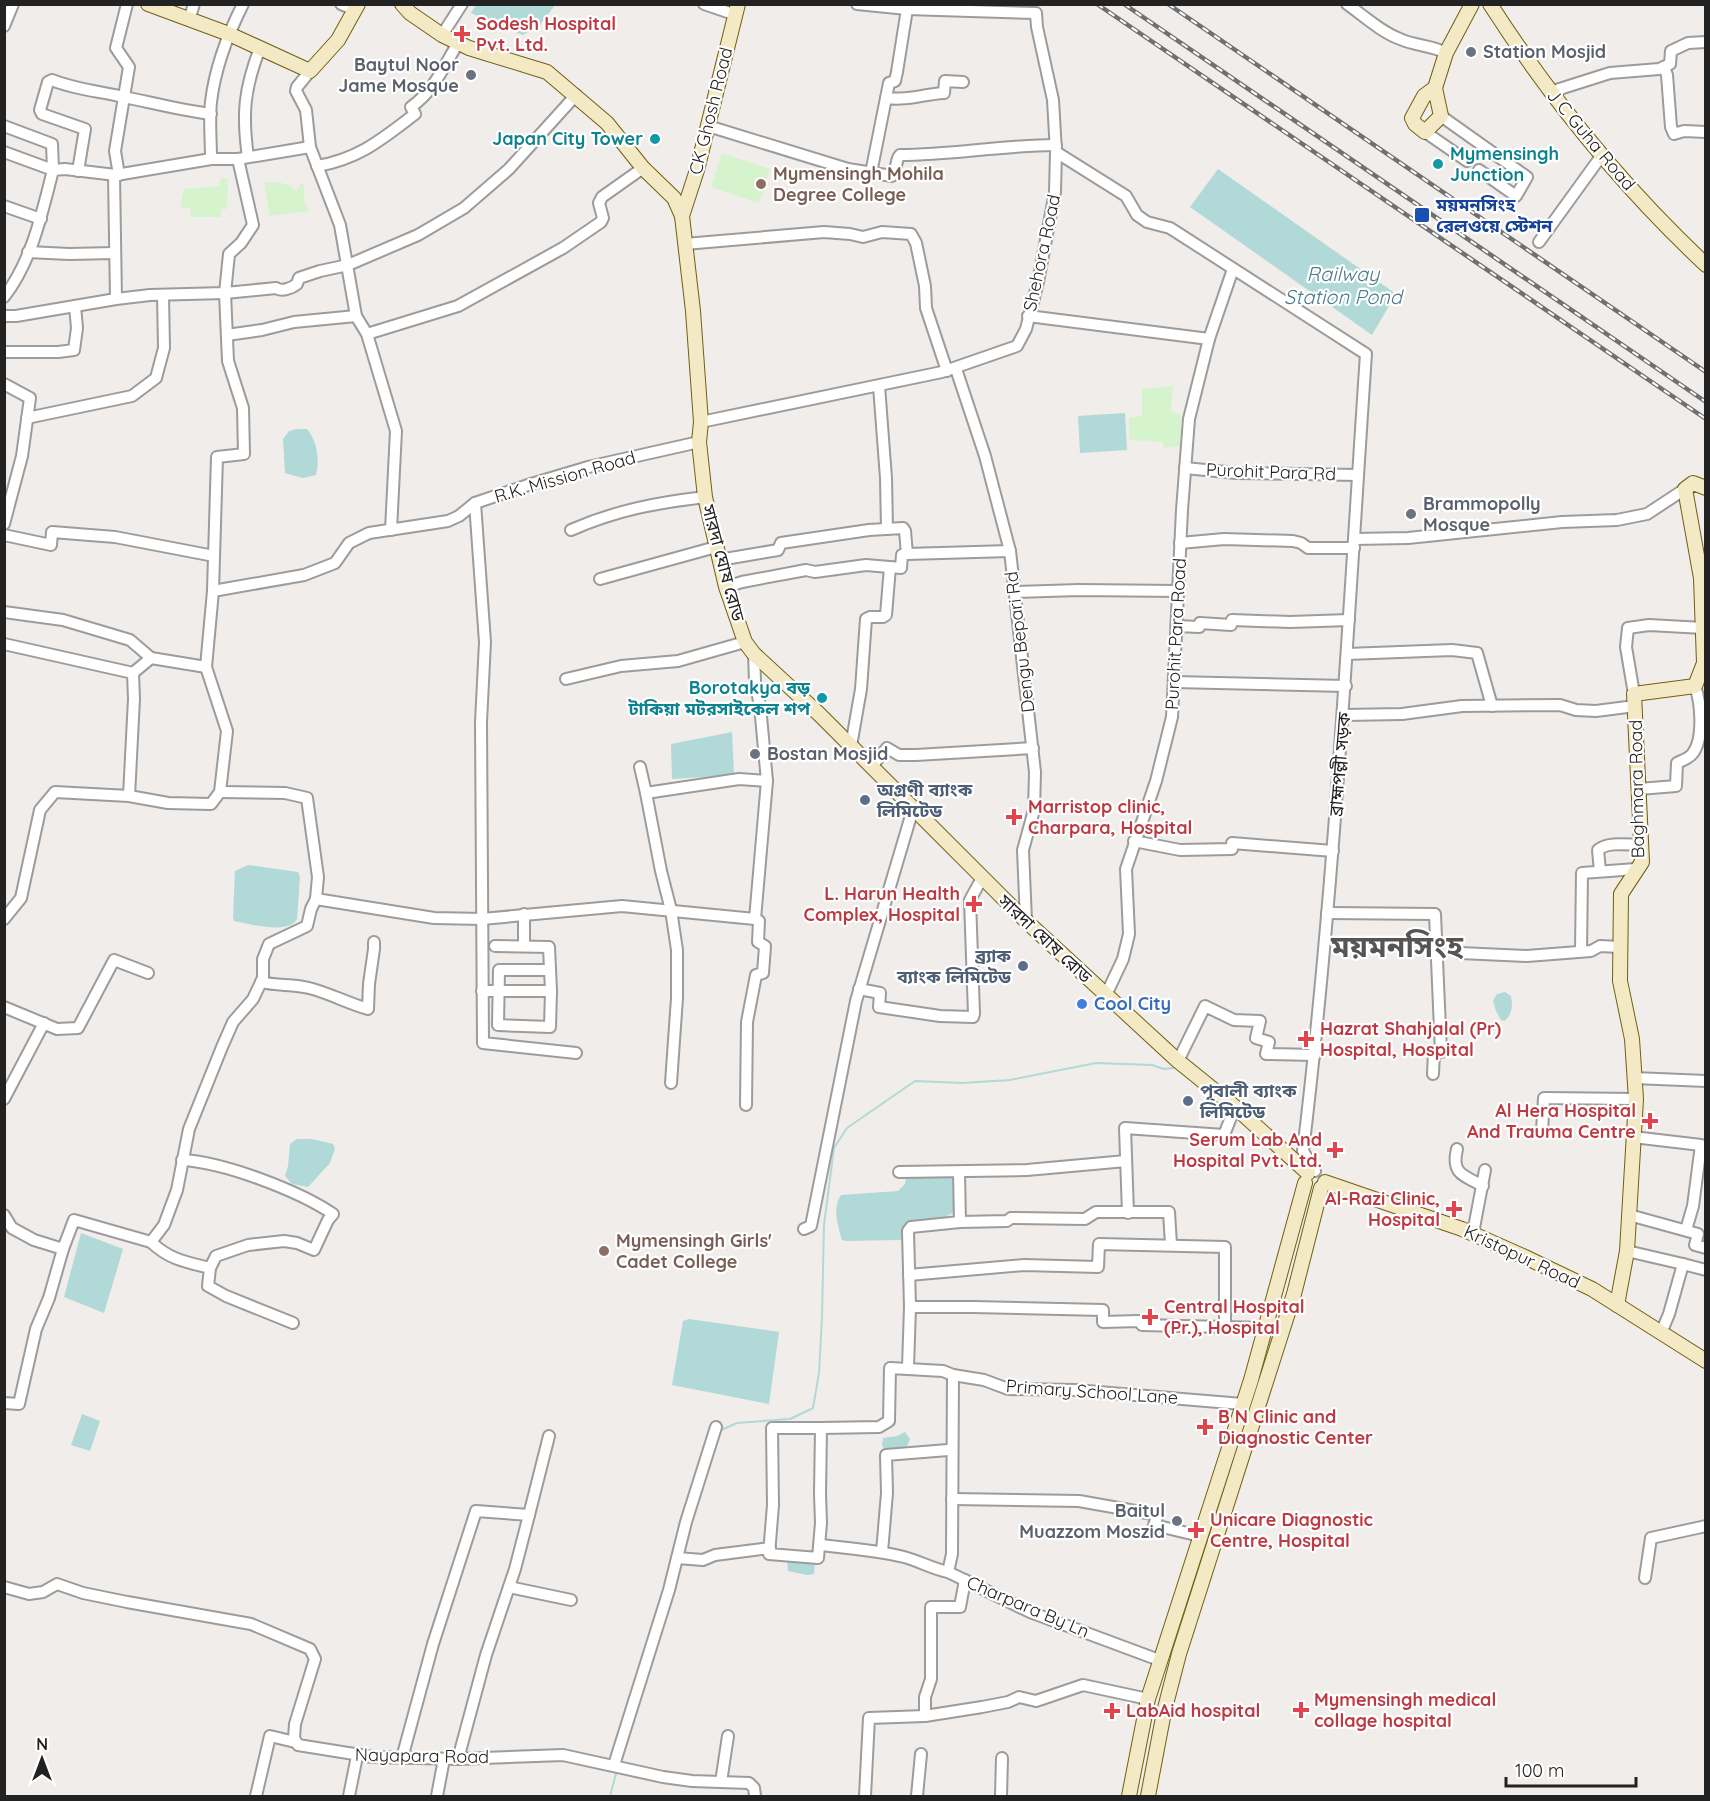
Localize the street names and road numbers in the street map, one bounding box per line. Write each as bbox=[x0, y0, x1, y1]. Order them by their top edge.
street label: CK Ghosh Road bbox=[684, 45, 737, 177]
street label: J C Guha Road bbox=[1542, 84, 1640, 195]
street label: Shehora Road bbox=[1018, 192, 1065, 313]
street label: R.K. Mission Road bbox=[492, 445, 638, 508]
street label: Purohit Para Rd bbox=[1205, 458, 1337, 485]
street label: সারদা ঘোষ রোড bbox=[697, 501, 750, 624]
street label: Purohit Para Road bbox=[1160, 557, 1191, 711]
street label: Dengu Bepari Rd bbox=[999, 570, 1040, 714]
street label: ব্রাহ্মপল্লী সড়ক bbox=[1323, 711, 1356, 818]
street label: Baghmara Road bbox=[1624, 720, 1649, 859]
street label: সারদা ঘোষ রোড bbox=[993, 889, 1097, 988]
street label: Kristopur Road bbox=[1460, 1220, 1584, 1294]
street label: Primary School Lane bbox=[1005, 1374, 1179, 1409]
street label: Charpara By Ln bbox=[963, 1570, 1093, 1643]
street label: Nayapara Road bbox=[355, 1743, 489, 1768]

